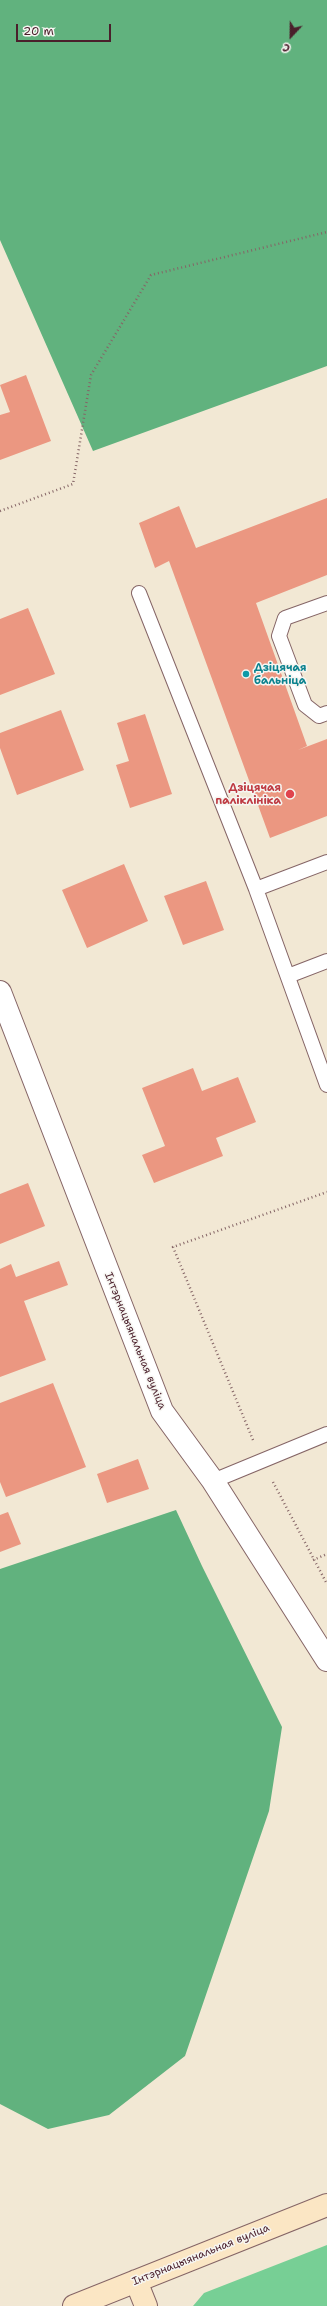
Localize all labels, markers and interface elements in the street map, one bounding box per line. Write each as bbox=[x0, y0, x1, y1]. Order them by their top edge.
scale bar bbox=[18, 16, 113, 42]
north arrow bbox=[271, 16, 311, 56]
text: 20 m bbox=[23, 23, 54, 39]
text: С bbox=[280, 39, 292, 56]
place label: Дзіцячая бальніца bbox=[254, 661, 307, 687]
marker: Дзіцячая бальніца bbox=[241, 669, 251, 679]
place label: Дзіцячая паліклініка bbox=[215, 781, 281, 807]
marker: Дзіцячая паліклініка bbox=[284, 788, 296, 800]
street label: Інтэрнацыянальная вуліца bbox=[101, 1270, 169, 1412]
street label: Інтэрнацыянальная вуліца bbox=[130, 2221, 272, 2289]

